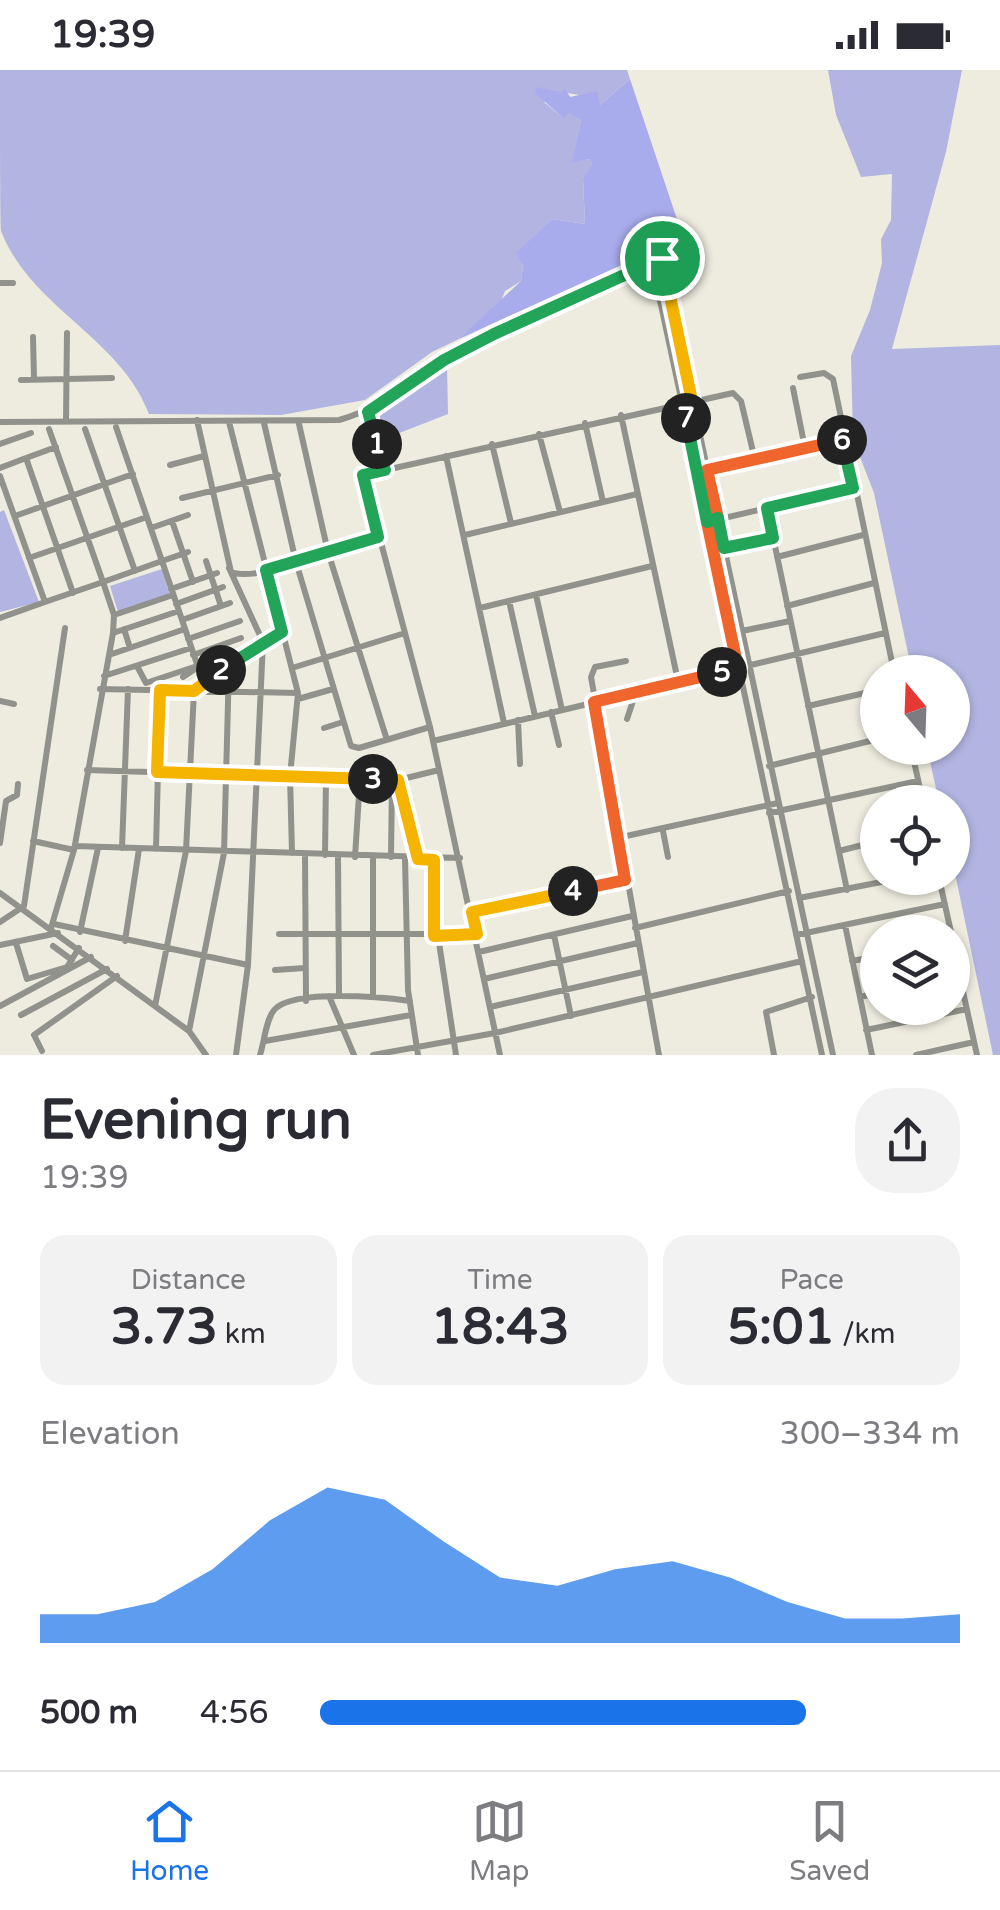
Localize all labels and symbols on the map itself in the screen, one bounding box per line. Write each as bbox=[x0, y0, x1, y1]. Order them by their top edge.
pin bbox=[620, 216, 705, 301]
pin: 7 bbox=[661, 393, 711, 443]
pin: 6 bbox=[817, 415, 867, 465]
pin: 1 bbox=[352, 419, 402, 469]
pin: 2 bbox=[196, 645, 246, 695]
pin: 5 bbox=[697, 647, 747, 697]
north arrow bbox=[860, 655, 970, 765]
pin: 3 bbox=[348, 754, 398, 804]
pin: 4 bbox=[548, 866, 598, 916]

